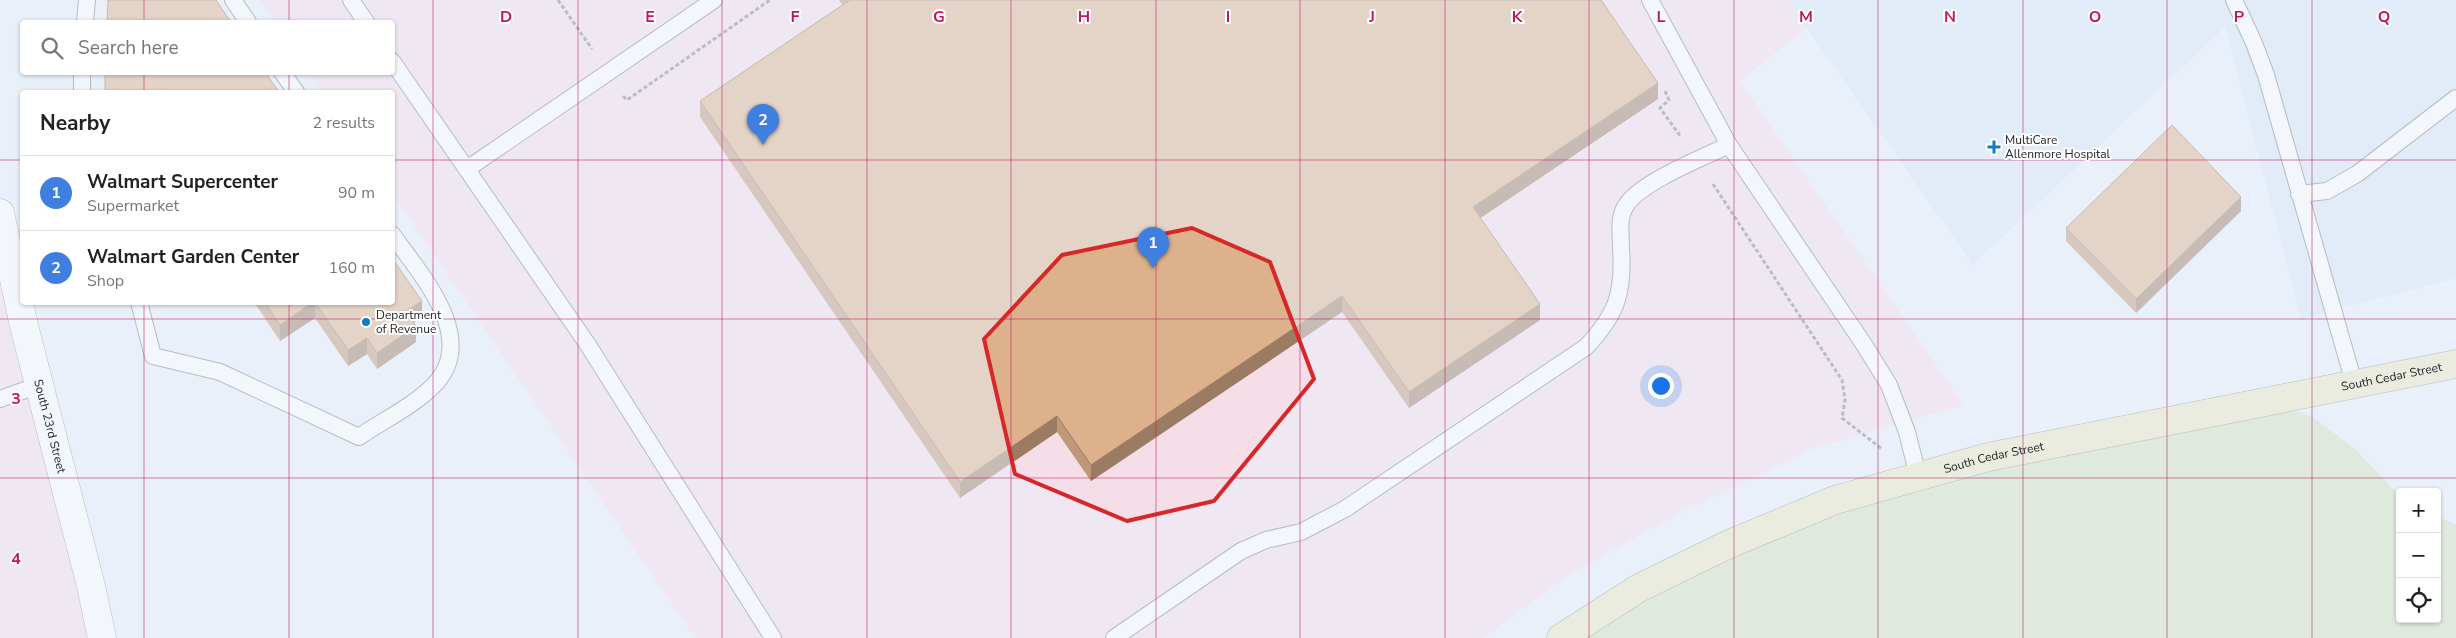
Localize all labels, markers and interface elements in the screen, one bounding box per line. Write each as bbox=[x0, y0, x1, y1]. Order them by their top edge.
text: D bbox=[500, 6, 512, 28]
text: E bbox=[645, 6, 655, 28]
text: F bbox=[791, 6, 800, 28]
text: G bbox=[933, 6, 945, 28]
text: H bbox=[1078, 6, 1090, 28]
text: I bbox=[1226, 6, 1230, 28]
text: J bbox=[1368, 6, 1375, 28]
text: K bbox=[1512, 6, 1524, 28]
text: L bbox=[1657, 6, 1666, 28]
text: M bbox=[1799, 6, 1813, 28]
text: N bbox=[1944, 6, 1956, 28]
text: O bbox=[2089, 6, 2101, 28]
text: P bbox=[2234, 6, 2244, 28]
text: Q bbox=[2378, 6, 2390, 28]
search box bbox=[20, 20, 395, 75]
icon: search bbox=[38, 34, 66, 62]
text: Search here bbox=[78, 35, 179, 61]
pin: 2 bbox=[747, 104, 779, 145]
text: Nearby bbox=[40, 109, 110, 137]
text: 2 results bbox=[313, 112, 375, 134]
place label: MultiCare Allenmore Hospital bbox=[2005, 132, 2111, 162]
marker: MultiCare Allenmore Hospital bbox=[1987, 140, 2001, 154]
text: Walmart Supercenter bbox=[87, 169, 278, 195]
text: 1 bbox=[51, 182, 61, 204]
text: 90 m bbox=[338, 182, 375, 204]
text: Supermarket bbox=[87, 195, 179, 217]
pin: 1 bbox=[1137, 227, 1169, 268]
text: Walmart Garden Center bbox=[87, 244, 299, 270]
text: 2 bbox=[51, 257, 61, 279]
text: 160 m bbox=[328, 257, 375, 279]
text: Shop bbox=[87, 270, 124, 292]
place label: Department of Revenue bbox=[376, 307, 442, 337]
marker: Department of Revenue bbox=[360, 316, 372, 328]
street label: South Cedar Street bbox=[2340, 359, 2444, 395]
your location bbox=[1648, 373, 1674, 399]
street label: South 23rd Street bbox=[30, 378, 70, 476]
text: 3 bbox=[11, 388, 21, 410]
street label: South Cedar Street bbox=[1942, 438, 2046, 477]
map controls bbox=[2396, 488, 2441, 623]
button: + bbox=[2396, 488, 2441, 533]
button: − bbox=[2396, 533, 2441, 578]
text: 4 bbox=[11, 548, 21, 570]
button: locate bbox=[2396, 578, 2441, 623]

